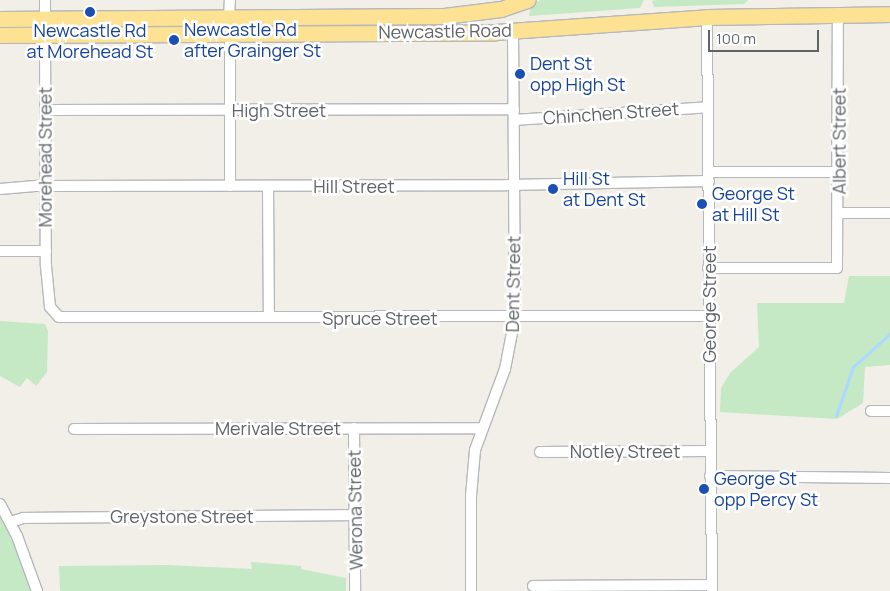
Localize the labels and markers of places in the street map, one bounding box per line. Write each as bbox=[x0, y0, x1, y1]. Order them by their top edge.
marker: Newcastle Rd at Morehead St bbox=[84, 6, 96, 18]
place label: Newcastle Rd after Grainger St bbox=[184, 19, 321, 62]
place label: Newcastle Rd at Morehead St bbox=[26, 20, 154, 62]
marker: Newcastle Rd after Grainger St bbox=[168, 34, 180, 46]
place label: Dent St opp High St bbox=[530, 53, 625, 96]
marker: Dent St opp High St bbox=[514, 68, 526, 80]
place label: Hill St at Dent St bbox=[563, 168, 646, 210]
marker: Hill St at Dent St bbox=[547, 183, 559, 195]
place label: George St at Hill St bbox=[712, 183, 795, 225]
marker: George St at Hill St bbox=[696, 198, 708, 210]
place label: George St opp Percy St bbox=[714, 468, 818, 510]
marker: George St opp Percy St bbox=[698, 483, 710, 495]

